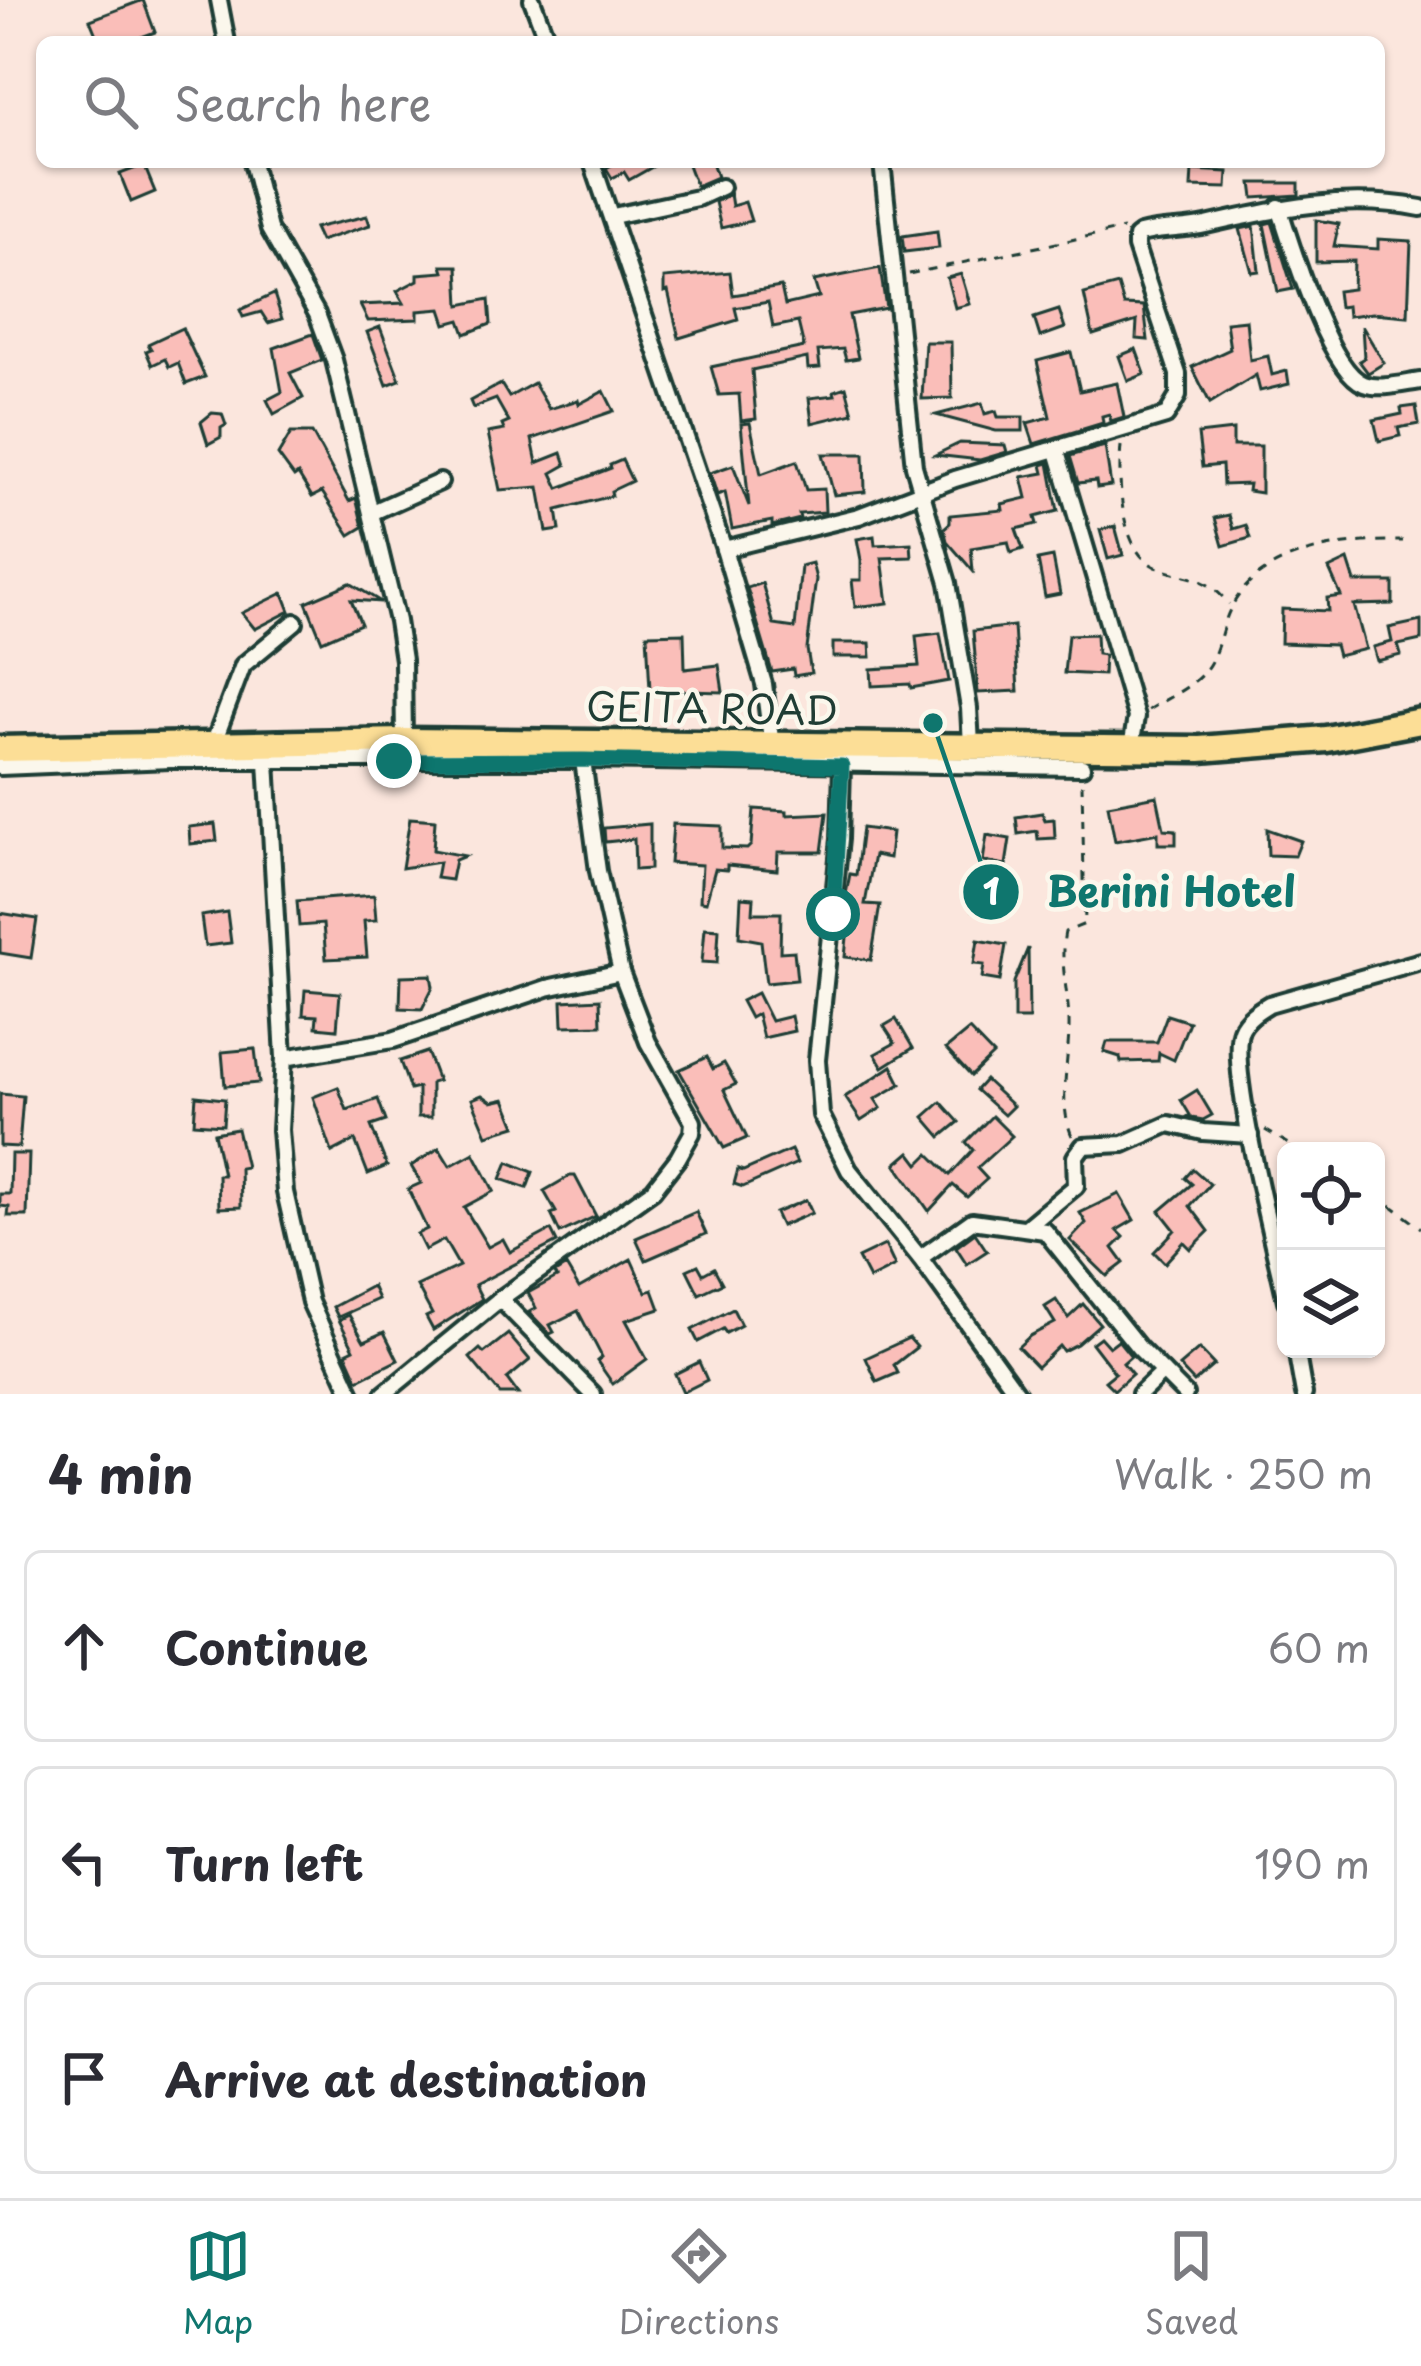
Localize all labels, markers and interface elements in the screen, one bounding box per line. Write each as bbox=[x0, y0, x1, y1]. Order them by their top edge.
search box bbox=[36, 36, 1385, 168]
text: Search here bbox=[174, 68, 431, 136]
icon: search bbox=[78, 69, 144, 135]
street label: GEITA ROAD bbox=[586, 675, 839, 738]
route end bbox=[367, 734, 421, 788]
callout: Berini Hotel bbox=[961, 853, 1322, 931]
text: Berini Hotel bbox=[1046, 858, 1296, 921]
text: 1 bbox=[982, 863, 1000, 917]
route start bbox=[806, 887, 860, 941]
map controls bbox=[1277, 1142, 1385, 1358]
button: locate bbox=[1277, 1142, 1385, 1250]
button: layers bbox=[1277, 1250, 1385, 1358]
text: 4 min bbox=[48, 1434, 193, 1511]
text: Walk · 250 m bbox=[1114, 1443, 1373, 1502]
text: Continue bbox=[165, 1612, 368, 1680]
icon: ahead bbox=[51, 1613, 117, 1679]
text: 60 m bbox=[1268, 1617, 1370, 1676]
text: Turn left bbox=[165, 1828, 364, 1896]
icon: left bbox=[51, 1829, 117, 1895]
text: 190 m bbox=[1254, 1833, 1370, 1892]
text: Arrive at destination bbox=[165, 2044, 648, 2112]
icon: arrive bbox=[51, 2045, 117, 2111]
tab: Map bbox=[183, 2223, 253, 2345]
tab: Directions bbox=[619, 2223, 779, 2345]
tab: Saved bbox=[1145, 2223, 1238, 2345]

